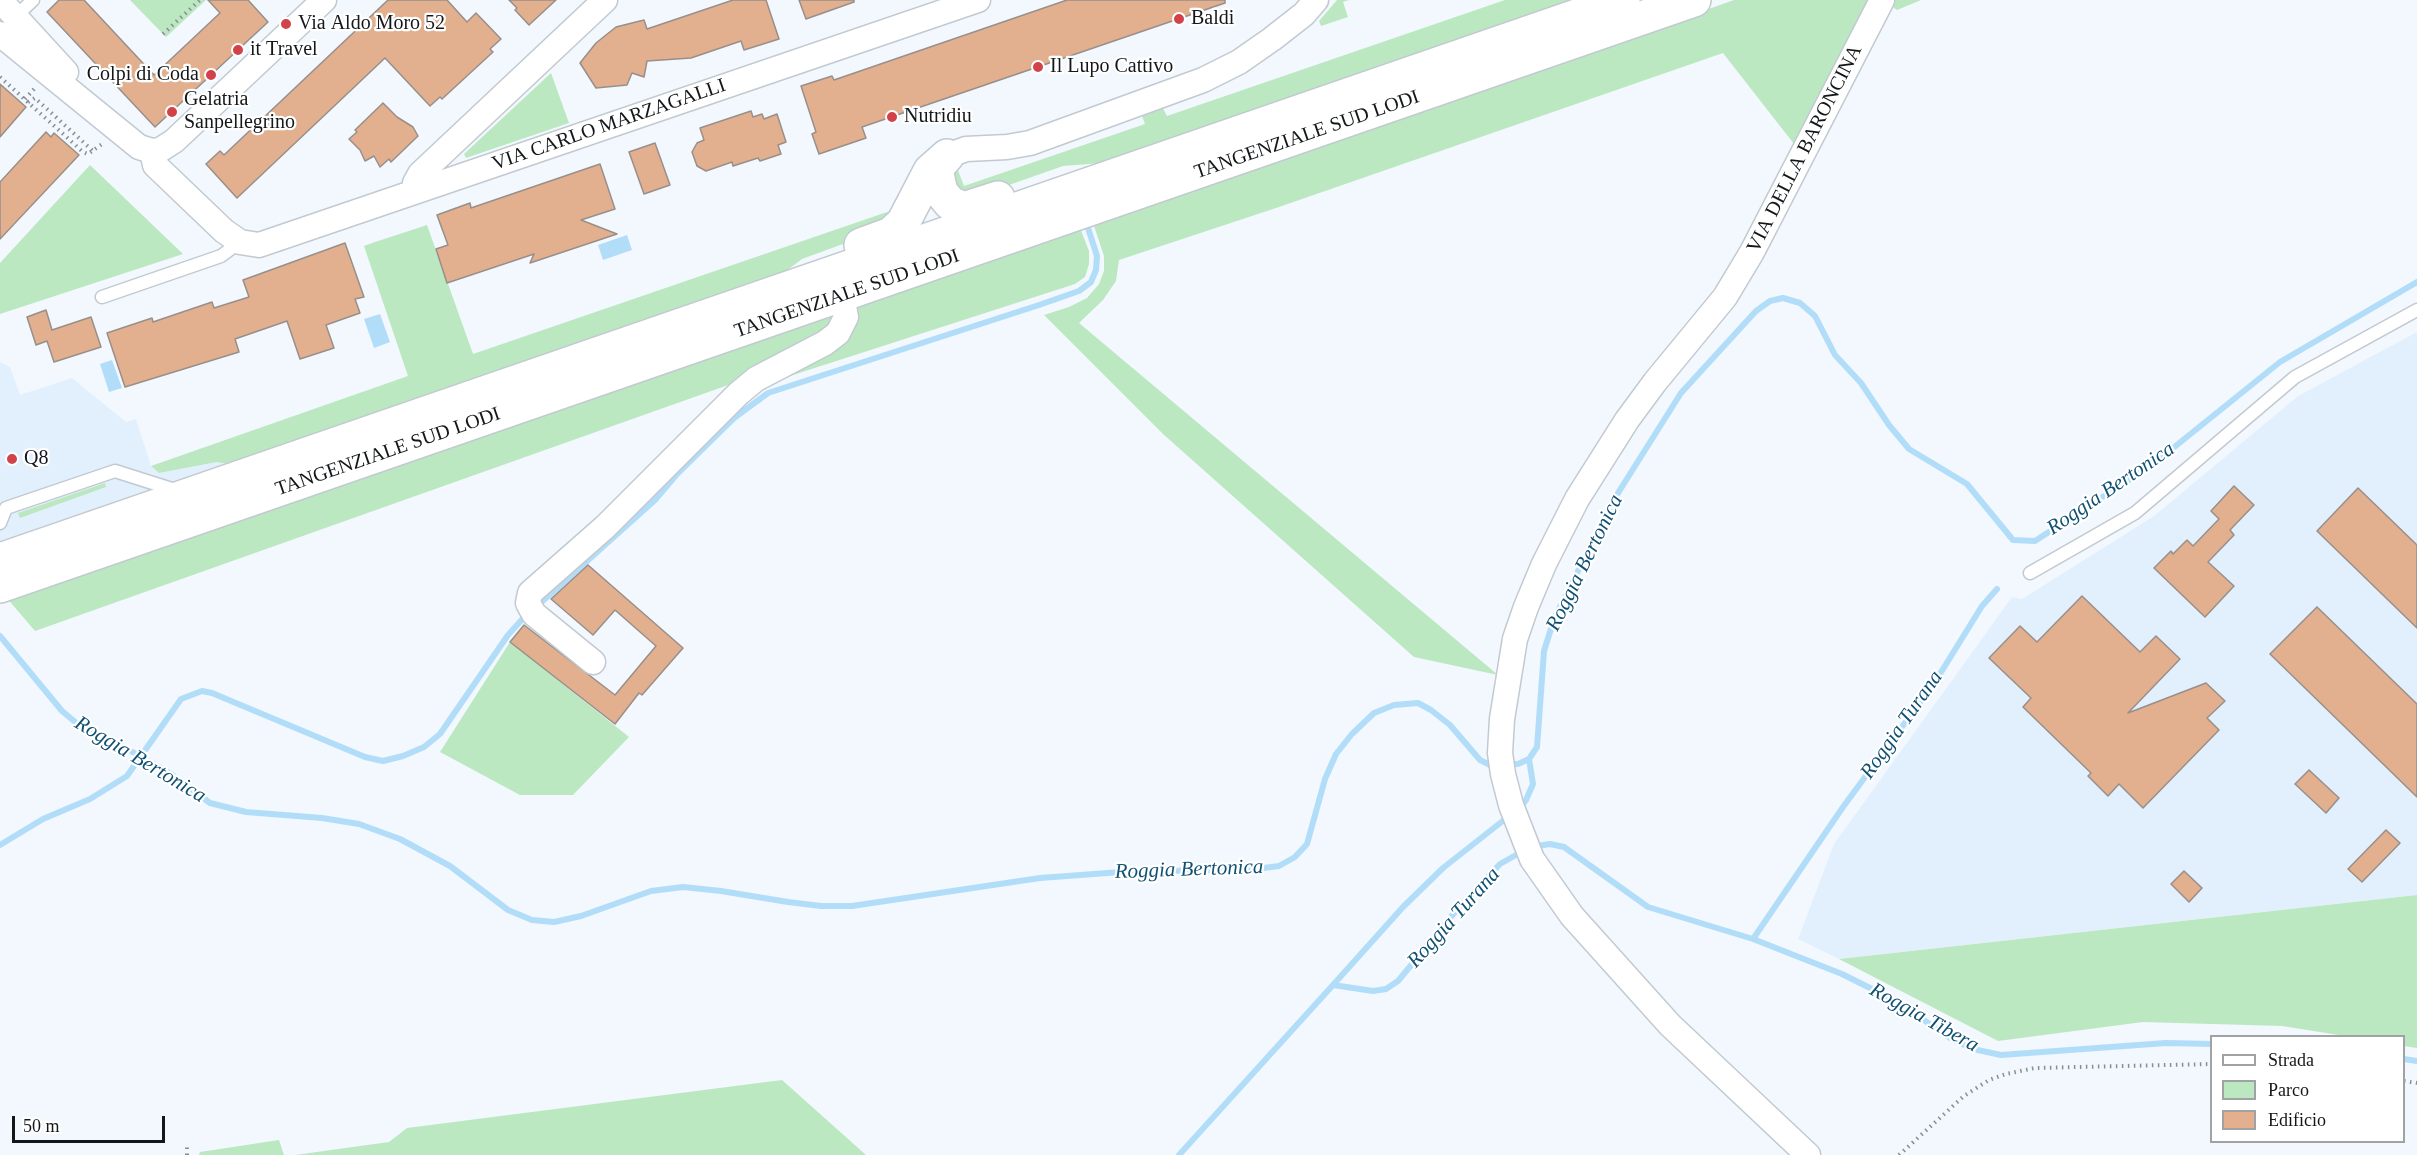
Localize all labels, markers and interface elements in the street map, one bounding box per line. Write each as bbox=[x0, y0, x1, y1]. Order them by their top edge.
place label: Baldi bbox=[1191, 7, 1234, 31]
place label: Via Aldo Moro 52 bbox=[298, 12, 445, 36]
marker: Baldi bbox=[1172, 12, 1186, 26]
marker: Via Aldo Moro 52 bbox=[279, 17, 293, 31]
place label: it Travel bbox=[250, 38, 318, 62]
street label: VIA DELLA BARONCINA bbox=[1742, 41, 1868, 257]
marker: it Travel bbox=[231, 43, 245, 57]
place label: Il Lupo Cattivo bbox=[1050, 55, 1173, 79]
marker: Il Lupo Cattivo bbox=[1031, 60, 1045, 74]
place label: Colpi di Coda bbox=[87, 63, 199, 87]
marker: Colpi di Coda bbox=[204, 68, 218, 82]
street label: VIA CARLO MARZAGALLI bbox=[489, 74, 729, 176]
street label: TANGENZIALE SUD LODI bbox=[1191, 85, 1423, 185]
place label: Gelatria Sanpellegrino bbox=[184, 88, 295, 135]
marker: Gelatria Sanpellegrino bbox=[165, 105, 179, 119]
place label: Nutridiu bbox=[904, 105, 972, 129]
marker: Nutridiu bbox=[885, 110, 899, 124]
street label: TANGENZIALE SUD LODI bbox=[731, 244, 963, 344]
street label: TANGENZIALE SUD LODI bbox=[272, 402, 504, 502]
water label: Roggia Bertonica bbox=[2042, 437, 2180, 541]
place label: Q8 bbox=[24, 447, 48, 471]
marker: Q8 bbox=[5, 452, 19, 466]
water label: Roggia Bertonica bbox=[1541, 491, 1629, 635]
water label: Roggia Turana bbox=[1855, 666, 1949, 784]
water label: Roggia Bertonica bbox=[70, 711, 210, 809]
water label: Roggia Bertonica bbox=[1114, 855, 1264, 885]
water label: Roggia Turana bbox=[1402, 863, 1506, 973]
water label: Roggia Tibera bbox=[1865, 978, 1983, 1058]
legend bbox=[2210, 1035, 2405, 1143]
text: Strada bbox=[2268, 1050, 2314, 1070]
text: Parco bbox=[2268, 1080, 2309, 1100]
scale bar bbox=[15, 1104, 168, 1142]
text: Edificio bbox=[2268, 1110, 2326, 1130]
text: 50 m bbox=[23, 1116, 60, 1136]

